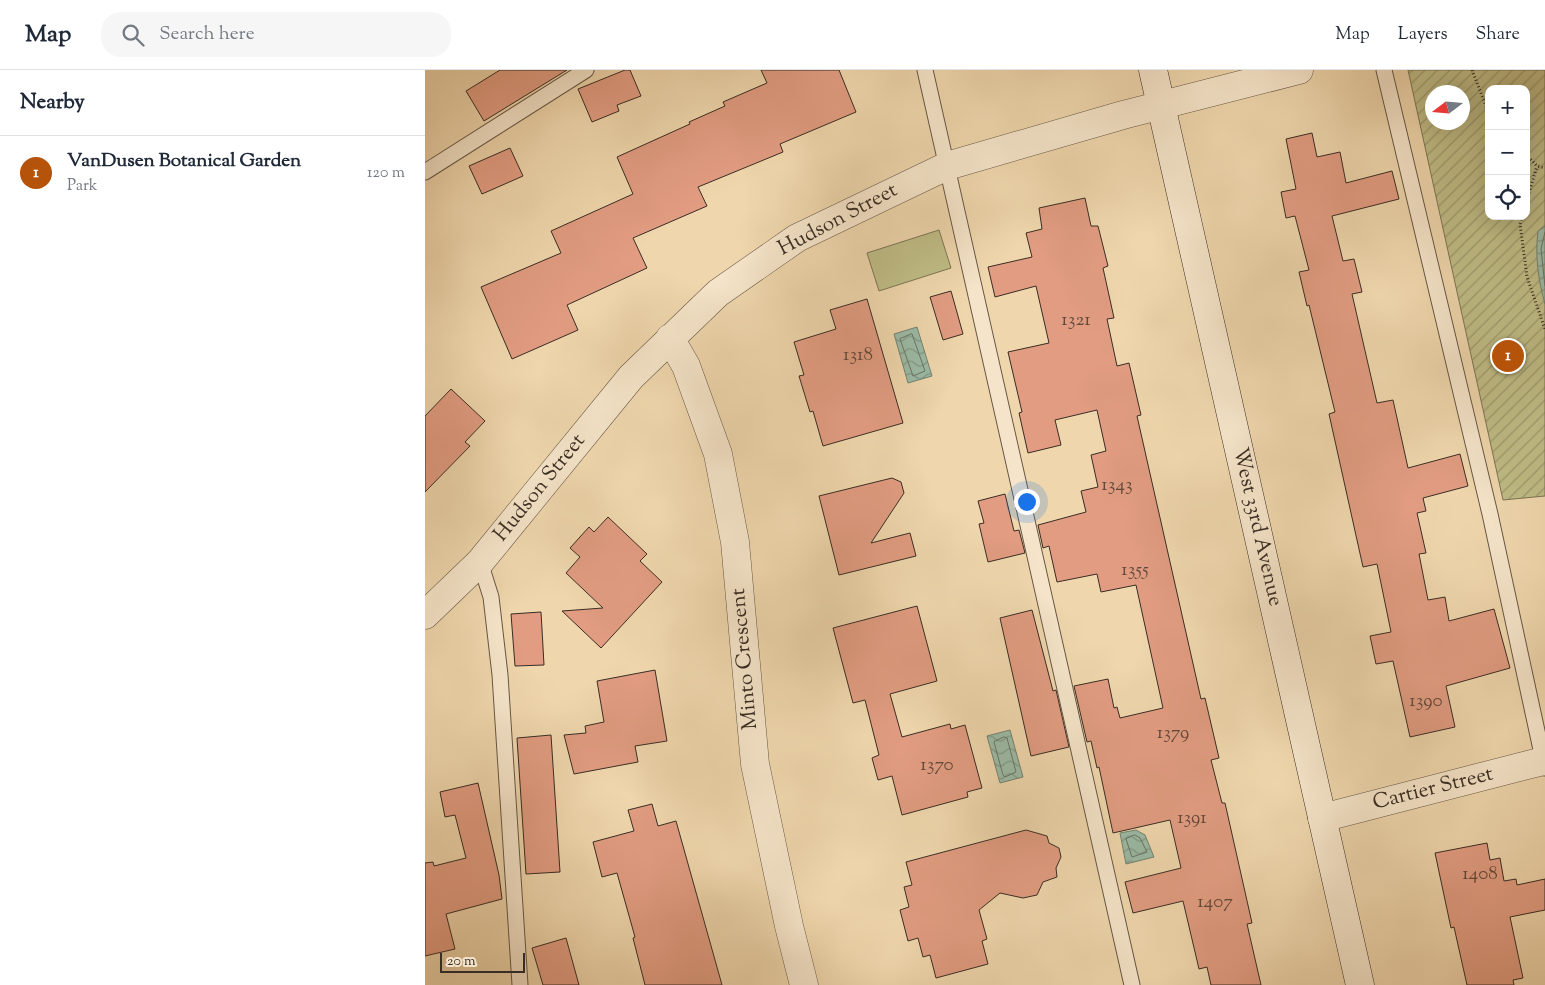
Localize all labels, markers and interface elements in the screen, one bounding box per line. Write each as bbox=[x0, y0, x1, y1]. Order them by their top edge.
search box bbox=[101, 12, 451, 57]
text: Map bbox=[25, 18, 71, 52]
icon: search bbox=[119, 21, 147, 49]
text: Search here bbox=[159, 21, 255, 48]
text: Map bbox=[1335, 22, 1370, 48]
text: Layers bbox=[1398, 22, 1448, 48]
text: Share bbox=[1476, 22, 1520, 48]
north arrow bbox=[1425, 85, 1470, 130]
map controls bbox=[1485, 85, 1530, 220]
button: + bbox=[1485, 85, 1530, 130]
text: Nearby bbox=[20, 88, 85, 118]
button: − bbox=[1485, 130, 1530, 175]
text: VanDusen Botanical Garden bbox=[67, 148, 301, 175]
text: 1 bbox=[33, 162, 39, 185]
text: 120 m bbox=[367, 162, 405, 185]
text: Park bbox=[67, 175, 98, 198]
button: locate bbox=[1485, 175, 1530, 220]
street label: Hudson Street bbox=[773, 176, 903, 264]
house number: 1321 bbox=[1061, 307, 1091, 334]
pin: 1 bbox=[1492, 337, 1524, 375]
house number: 1318 bbox=[843, 342, 873, 369]
street label: Hudson Street bbox=[487, 427, 593, 549]
street label: West 33rd Avenue bbox=[1224, 445, 1290, 609]
house number: 1343 bbox=[1101, 472, 1133, 499]
your location bbox=[1014, 489, 1040, 515]
house number: 1355 bbox=[1121, 557, 1149, 584]
street label: Minto Crescent bbox=[724, 587, 766, 731]
house number: 1390 bbox=[1409, 688, 1443, 715]
house number: 1379 bbox=[1157, 720, 1189, 747]
house number: 1370 bbox=[920, 752, 954, 779]
street label: Cartier Street bbox=[1370, 760, 1496, 818]
house number: 1391 bbox=[1177, 805, 1207, 832]
house number: 1408 bbox=[1462, 861, 1498, 888]
house number: 1407 bbox=[1197, 889, 1233, 916]
scale bar bbox=[440, 950, 525, 973]
text: 20 m bbox=[447, 952, 476, 972]

